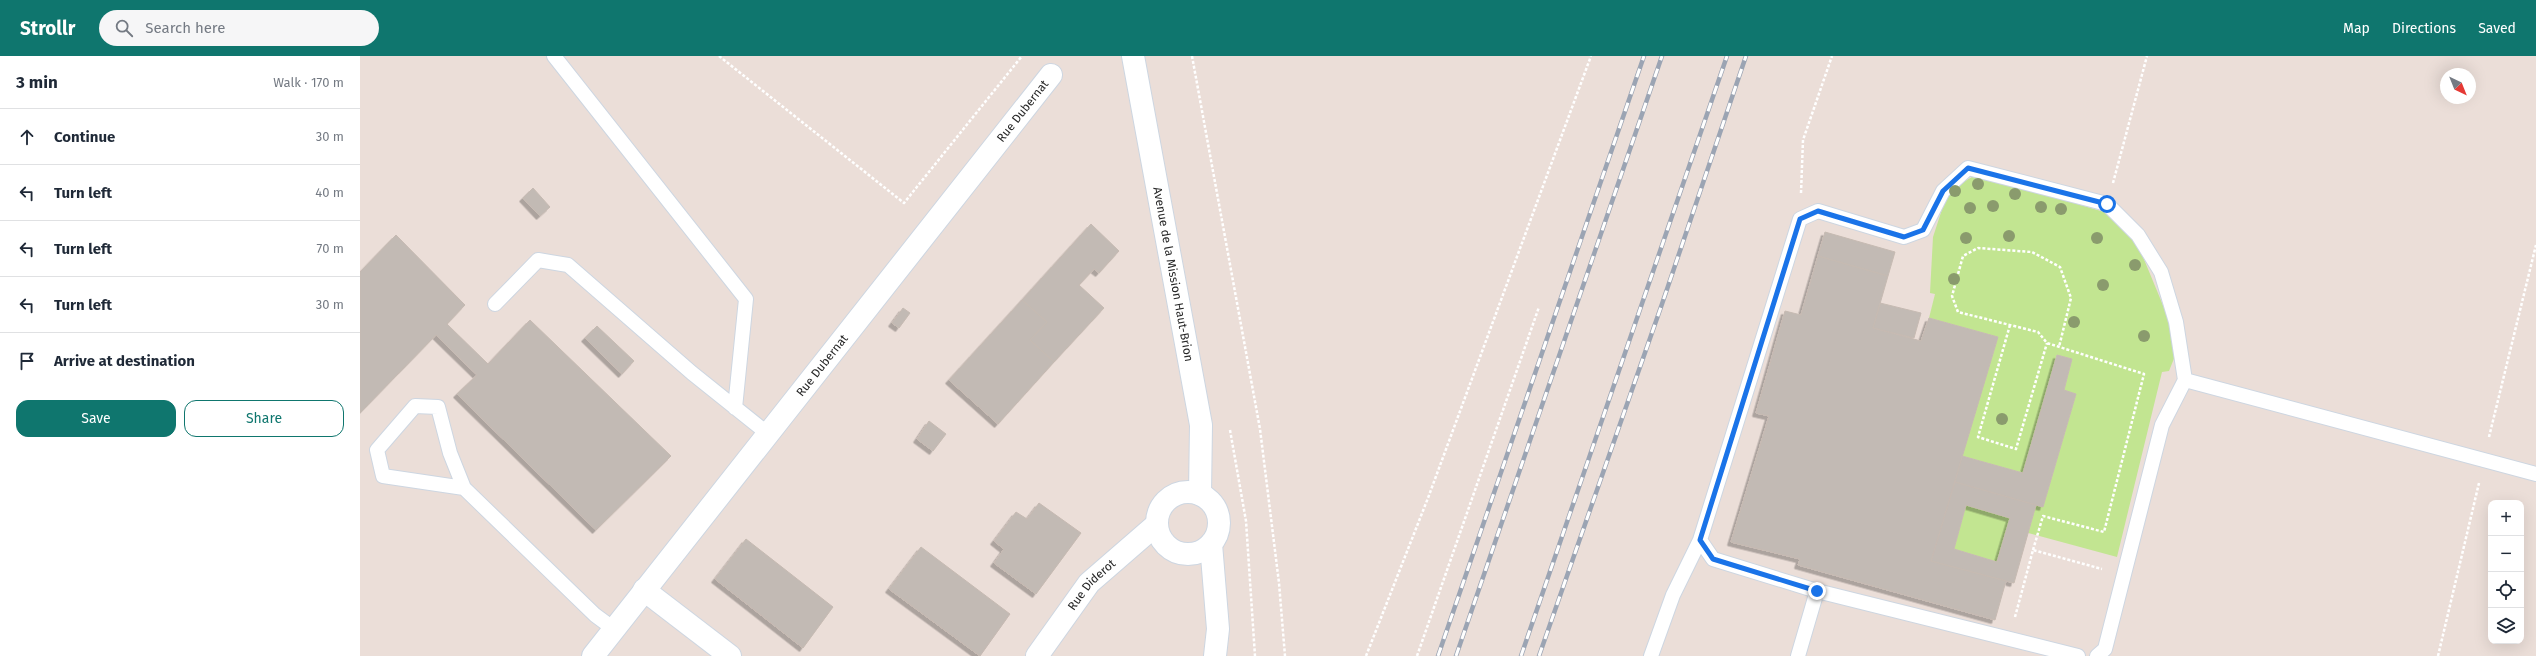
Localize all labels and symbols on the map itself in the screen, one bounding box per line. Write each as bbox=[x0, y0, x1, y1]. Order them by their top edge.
north arrow bbox=[2440, 68, 2476, 104]
street label: Rue Dubernat bbox=[994, 77, 1052, 145]
street label: Avenue de la Mission Haut-Brion bbox=[1150, 186, 1196, 363]
route start bbox=[2098, 195, 2116, 213]
street label: Rue Dubernat bbox=[793, 331, 851, 399]
street label: Rue Diderot bbox=[1065, 556, 1119, 613]
route end bbox=[1808, 582, 1826, 600]

